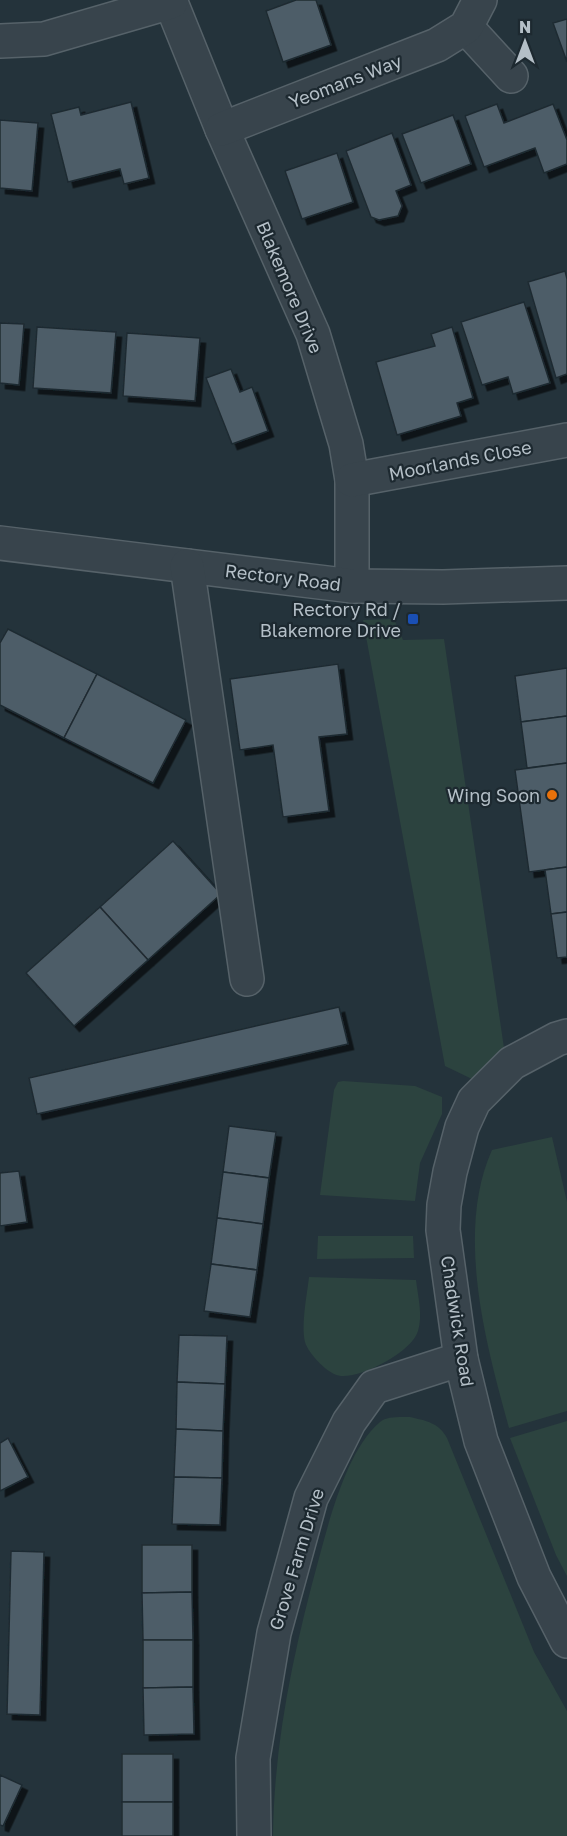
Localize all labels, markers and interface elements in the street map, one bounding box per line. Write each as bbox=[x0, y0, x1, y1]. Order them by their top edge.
north arrow bbox=[495, 12, 555, 72]
text: N bbox=[519, 17, 531, 37]
street label: Yeomans Way bbox=[286, 49, 404, 113]
street label: Blakemore Drive bbox=[252, 218, 328, 356]
street label: Moorlands Close bbox=[387, 435, 533, 485]
street label: Rectory Road bbox=[224, 559, 342, 595]
place label: Rectory Rd / Blakemore Drive bbox=[260, 598, 401, 641]
marker: Rectory Rd / Blakemore Drive bbox=[406, 612, 420, 626]
place label: Wing Soon bbox=[447, 784, 540, 806]
marker: Wing Soon bbox=[545, 788, 559, 802]
street label: Chadwick Road bbox=[437, 1254, 479, 1388]
street label: Grove Farm Drive bbox=[264, 1485, 328, 1633]

